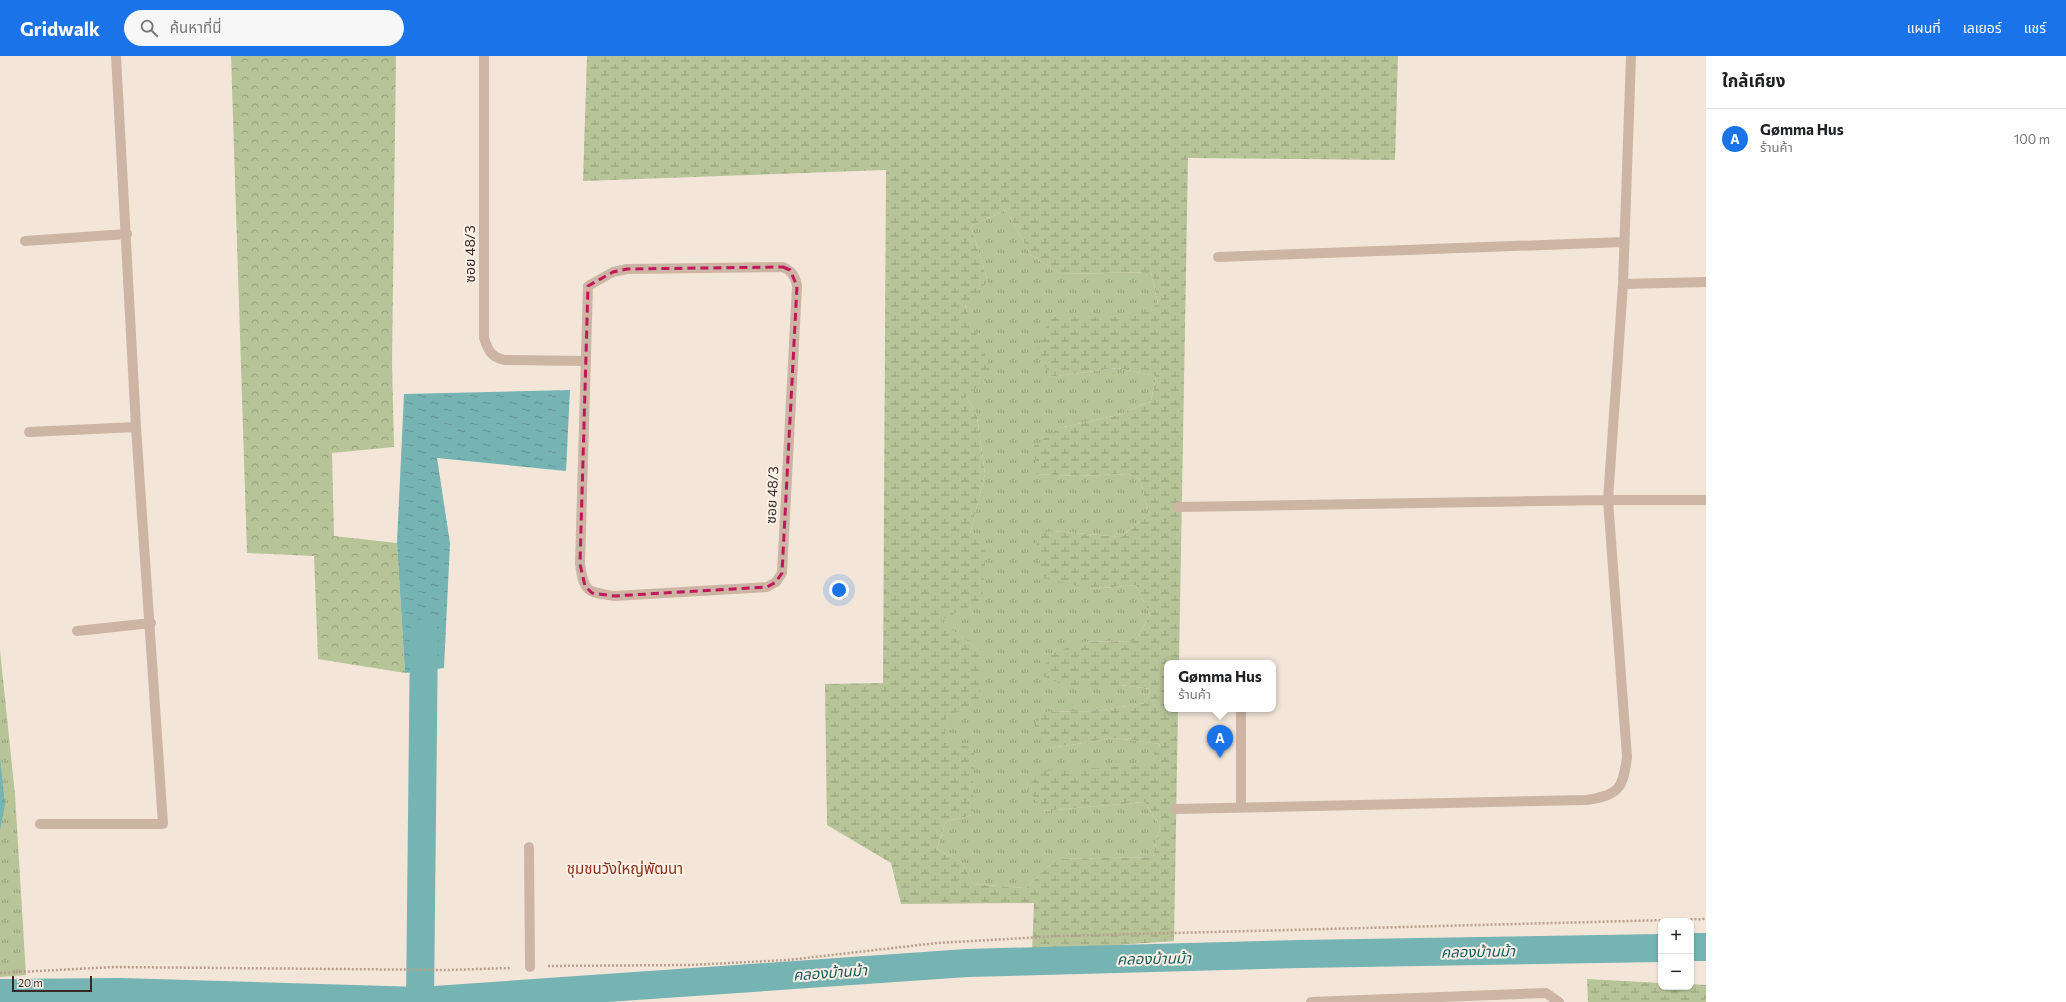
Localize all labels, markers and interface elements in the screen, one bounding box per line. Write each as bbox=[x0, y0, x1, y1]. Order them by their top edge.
search box bbox=[124, 10, 404, 46]
text: Gridwalk bbox=[20, 17, 100, 40]
icon: search bbox=[138, 17, 160, 39]
text: ค้นหาที่นี่ bbox=[170, 18, 221, 36]
text: แผนที่ bbox=[1907, 19, 1941, 36]
text: เลเยอร์ bbox=[1963, 19, 2002, 36]
text: แชร์ bbox=[2024, 19, 2046, 36]
text: ใกล้เคียง bbox=[1722, 70, 1785, 91]
text: Gømma Hus bbox=[1760, 120, 1844, 138]
text: A bbox=[1730, 131, 1740, 147]
text: 100 m bbox=[2014, 131, 2050, 147]
text: ร้านค้า bbox=[1760, 139, 1793, 155]
street label: ซอย 48/3 bbox=[461, 225, 478, 283]
street label: ซอย 48/3 bbox=[762, 466, 781, 524]
your location bbox=[829, 580, 849, 600]
popup bbox=[1164, 660, 1276, 712]
text: Gømma Hus bbox=[1178, 667, 1262, 685]
text: ร้านค้า bbox=[1178, 686, 1211, 702]
pin: A bbox=[1207, 725, 1233, 758]
district label: ชุมชนวังใหญ่พัฒนา bbox=[567, 859, 683, 878]
map controls bbox=[1658, 918, 1694, 990]
button: + bbox=[1658, 918, 1694, 954]
water label: คลองบ้านม้า bbox=[1441, 941, 1516, 961]
water label: คลองบ้านม้า bbox=[1117, 948, 1192, 968]
button: − bbox=[1658, 954, 1694, 990]
water label: คลองบ้านม้า bbox=[792, 960, 868, 984]
scale bar bbox=[12, 974, 92, 993]
text: 20 m bbox=[18, 976, 43, 989]

